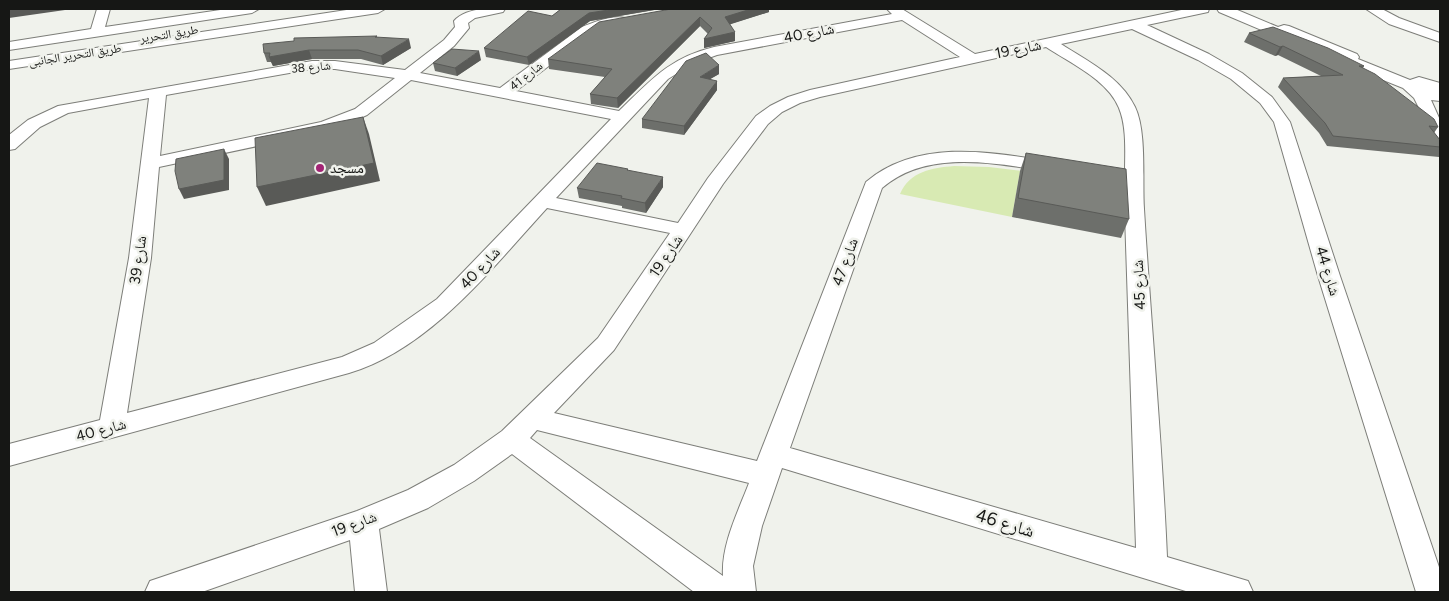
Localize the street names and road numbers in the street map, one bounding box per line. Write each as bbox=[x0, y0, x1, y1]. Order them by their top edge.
street label: شارع 40 bbox=[782, 19, 836, 48]
street label: طريق التحرير bbox=[138, 22, 199, 46]
street label: شارع 19 bbox=[993, 36, 1043, 63]
street label: طريق التحرير الجانبى bbox=[28, 41, 122, 70]
street label: شارع 38 bbox=[291, 58, 332, 77]
street label: شارع 41 bbox=[507, 59, 546, 94]
street label: شارع 19 bbox=[645, 231, 687, 281]
street label: شارع 39 bbox=[126, 234, 151, 286]
street label: شارع 47 bbox=[828, 236, 863, 289]
street label: شارع 40 bbox=[456, 243, 505, 294]
street label: شارع 44 bbox=[1311, 244, 1344, 298]
street label: شارع 45 bbox=[1129, 259, 1150, 311]
street label: شارع 40 bbox=[74, 415, 128, 446]
street label: شارع 46 bbox=[973, 504, 1037, 542]
street label: شارع 19 bbox=[329, 507, 380, 541]

